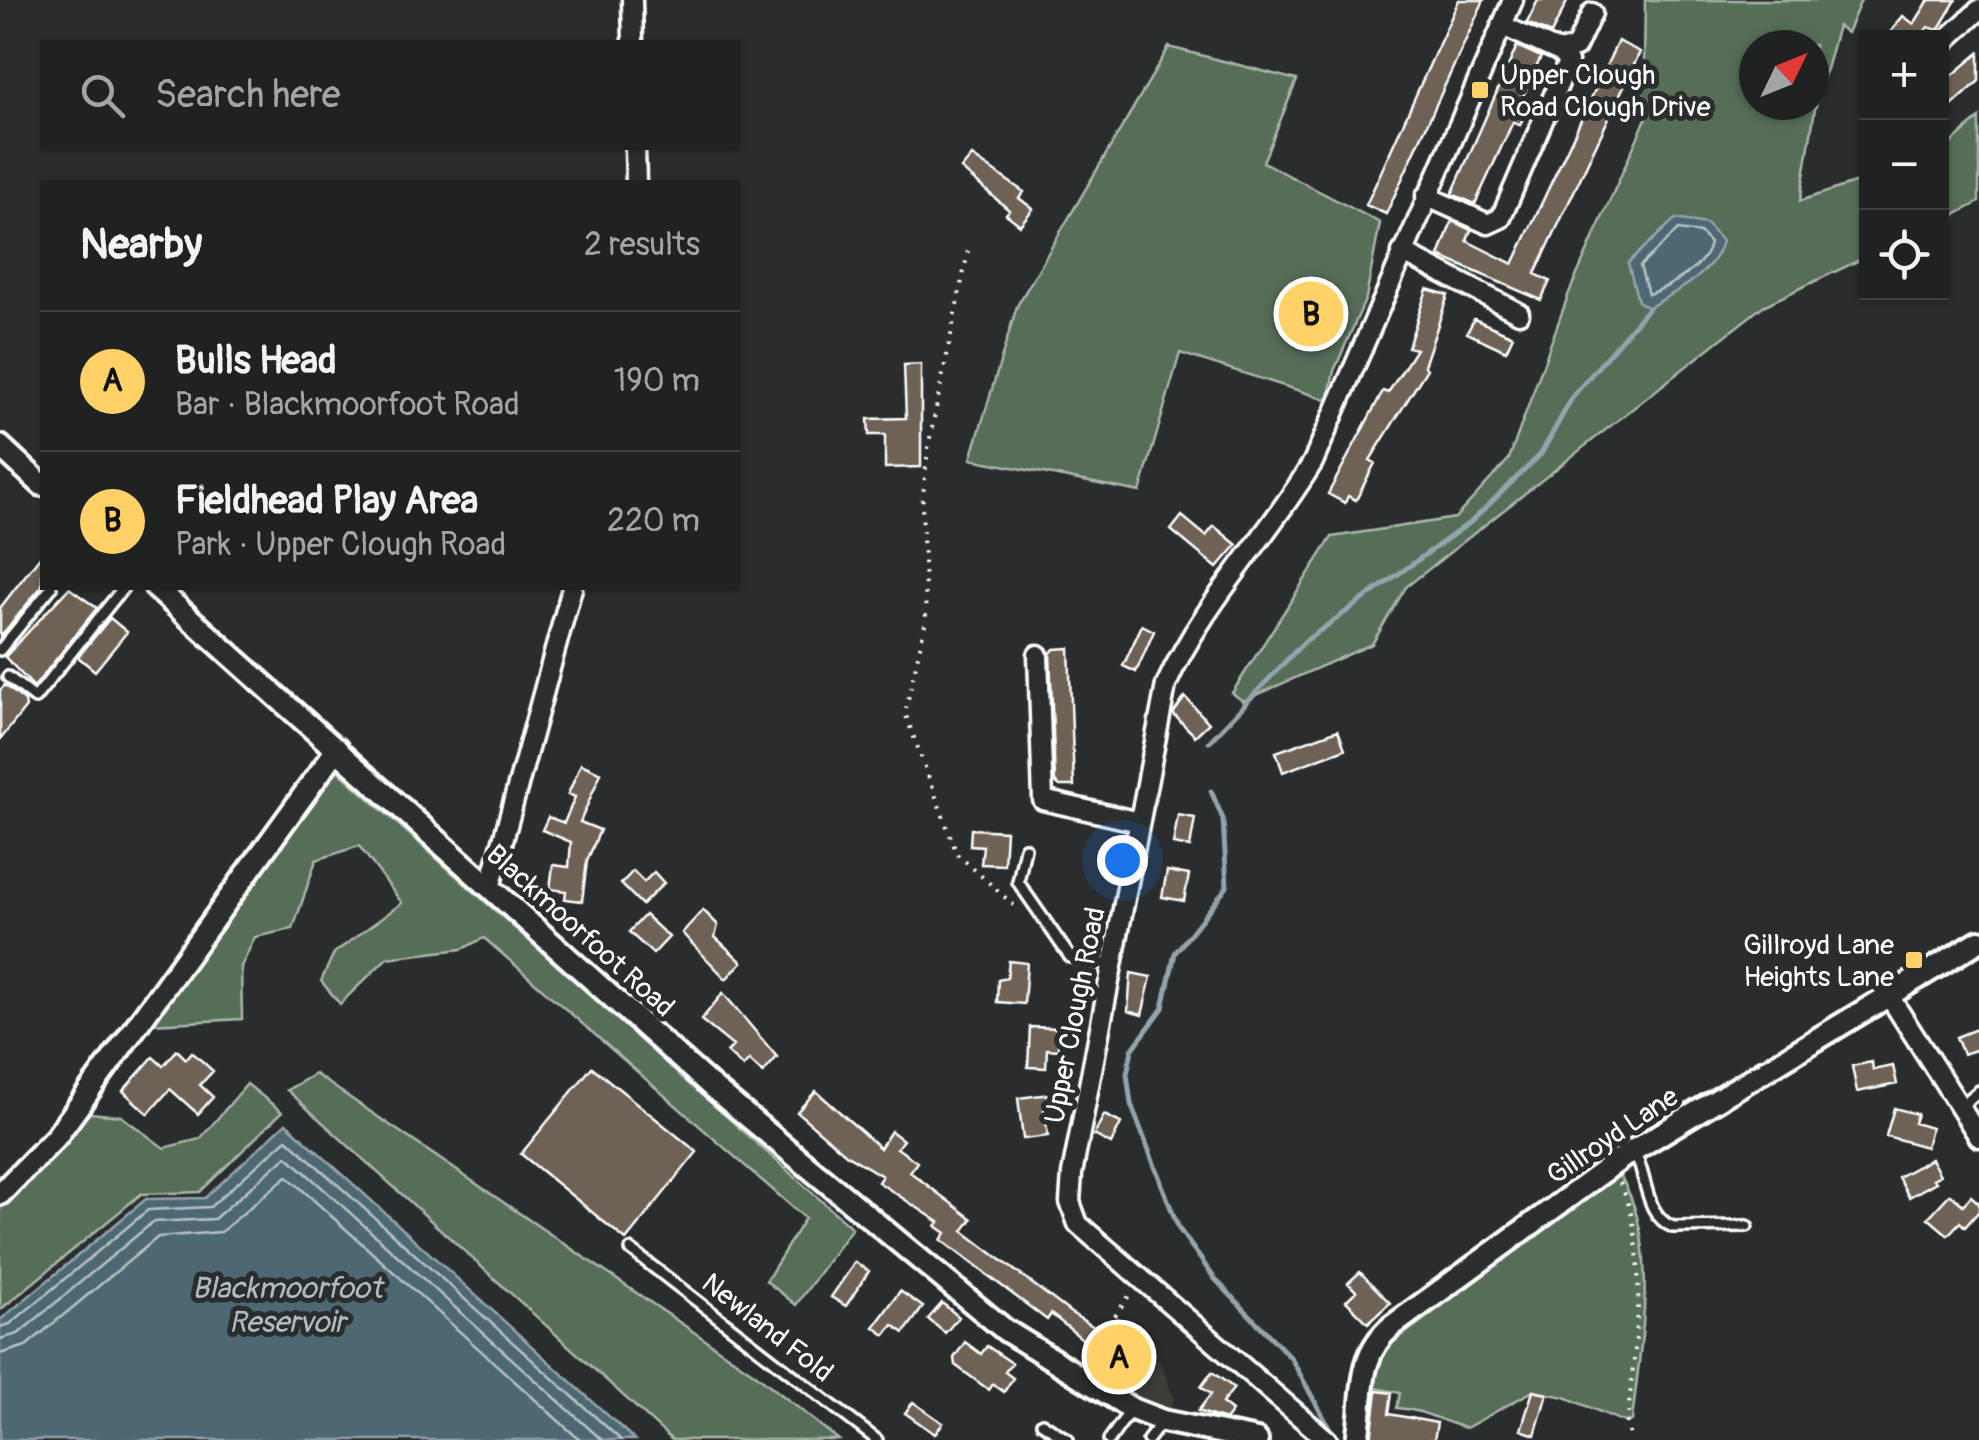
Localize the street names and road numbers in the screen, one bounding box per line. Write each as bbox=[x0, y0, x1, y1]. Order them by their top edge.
street label: Blackmoorfoot Road bbox=[479, 837, 681, 1025]
street label: Upper Clough Road bbox=[1037, 904, 1114, 1126]
street label: Gillroyd Lane bbox=[1541, 1079, 1685, 1193]
street label: Newland Fold bbox=[694, 1266, 840, 1390]

